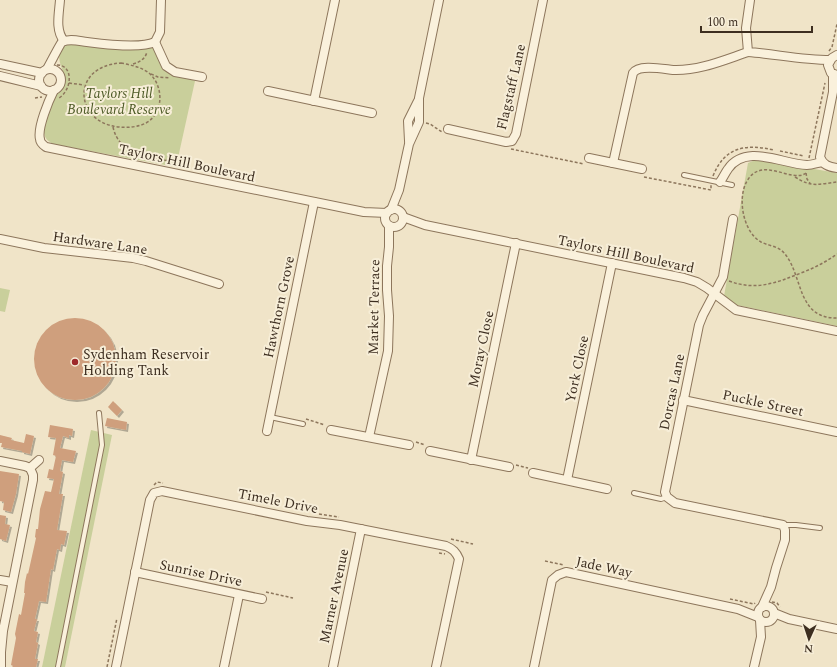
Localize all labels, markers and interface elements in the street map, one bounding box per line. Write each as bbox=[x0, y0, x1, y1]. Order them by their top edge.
scale bar bbox=[701, 8, 812, 34]
text: 100 m bbox=[707, 13, 738, 32]
street label: Flagstaff Lane bbox=[491, 42, 531, 132]
park label: Taylors Hill Boulevard Reserve bbox=[67, 83, 171, 120]
street label: Taylors Hill Boulevard bbox=[117, 138, 257, 188]
street label: Hardware Lane bbox=[51, 226, 149, 260]
street label: Taylors Hill Boulevard bbox=[556, 229, 696, 279]
street label: Hawthorn Grove bbox=[258, 254, 300, 360]
street label: Market Terrace bbox=[363, 259, 385, 355]
street label: Moray Close bbox=[463, 308, 499, 389]
street label: York Close bbox=[560, 333, 594, 405]
place label: Sydenham Reservoir Holding Tank bbox=[83, 344, 210, 381]
street label: Dorcas Lane bbox=[654, 352, 690, 432]
marker: Sydenham Reservoir Holding Tank bbox=[70, 357, 80, 367]
street label: Puckle Street bbox=[721, 384, 805, 422]
street label: Timele Drive bbox=[236, 483, 320, 519]
street label: Marner Avenue bbox=[314, 547, 354, 645]
street label: Jade Way bbox=[574, 551, 635, 583]
street label: Sunrise Drive bbox=[158, 554, 244, 592]
north arrow bbox=[789, 619, 829, 659]
text: N bbox=[804, 640, 813, 657]

